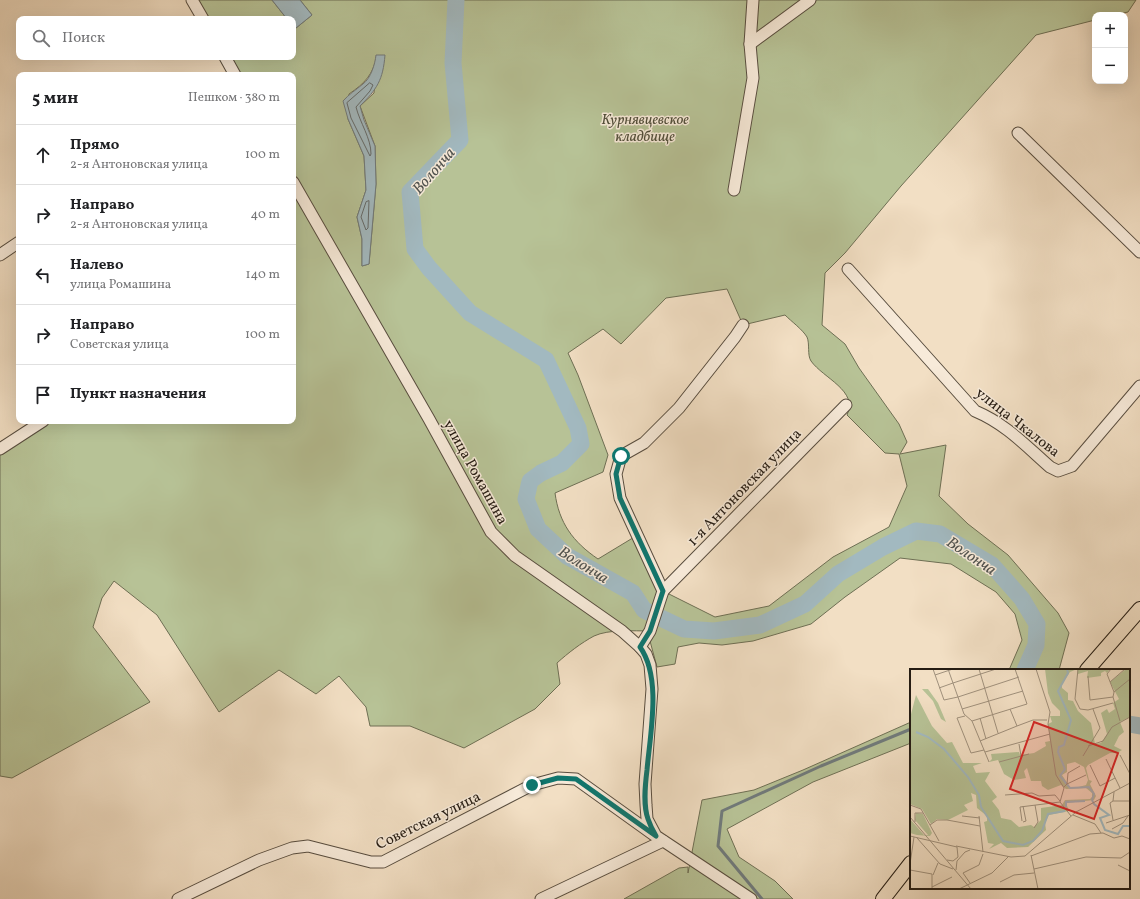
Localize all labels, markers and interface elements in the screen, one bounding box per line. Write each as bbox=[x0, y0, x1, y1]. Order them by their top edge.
map controls bbox=[1092, 12, 1128, 84]
button: + bbox=[1092, 12, 1128, 48]
search box bbox=[16, 16, 296, 60]
icon: search bbox=[30, 27, 52, 49]
text: Поиск bbox=[62, 28, 105, 49]
button: − bbox=[1092, 48, 1128, 84]
text: 5 мин bbox=[32, 87, 78, 110]
text: Пешком · 380 m bbox=[188, 89, 280, 107]
park label: Курнявцевское кладбище bbox=[601, 110, 689, 148]
text: Прямо bbox=[70, 135, 119, 156]
water label: Волонча bbox=[408, 143, 461, 200]
icon: ahead bbox=[32, 144, 54, 166]
text: 100 m bbox=[245, 146, 280, 164]
text: 2-я Антоновская улица bbox=[70, 156, 208, 174]
text: Направо bbox=[70, 195, 134, 216]
icon: right bbox=[32, 204, 54, 226]
text: 40 m bbox=[251, 206, 280, 224]
text: 2-я Антоновская улица bbox=[70, 216, 208, 234]
text: Налево bbox=[70, 255, 124, 276]
icon: left bbox=[32, 264, 54, 286]
text: 140 m bbox=[246, 266, 280, 284]
text: улица Ромашина bbox=[70, 276, 171, 294]
text: Направо bbox=[70, 315, 134, 336]
icon: right bbox=[32, 324, 54, 346]
text: 100 m bbox=[245, 326, 280, 344]
text: Советская улица bbox=[70, 336, 169, 354]
icon: arrive bbox=[32, 384, 54, 406]
text: Пункт назначения bbox=[70, 384, 206, 405]
street label: улица Чкалова bbox=[970, 384, 1064, 463]
street label: улица Ромашина bbox=[437, 417, 512, 529]
street label: 1-я Антоновская улица bbox=[683, 424, 807, 552]
route start bbox=[612, 447, 630, 465]
water label: Волонча bbox=[942, 532, 1000, 582]
water label: Волонча bbox=[553, 542, 613, 590]
inset map bbox=[910, 669, 1130, 889]
route end bbox=[523, 776, 541, 794]
street label: Советская улица bbox=[373, 787, 485, 856]

